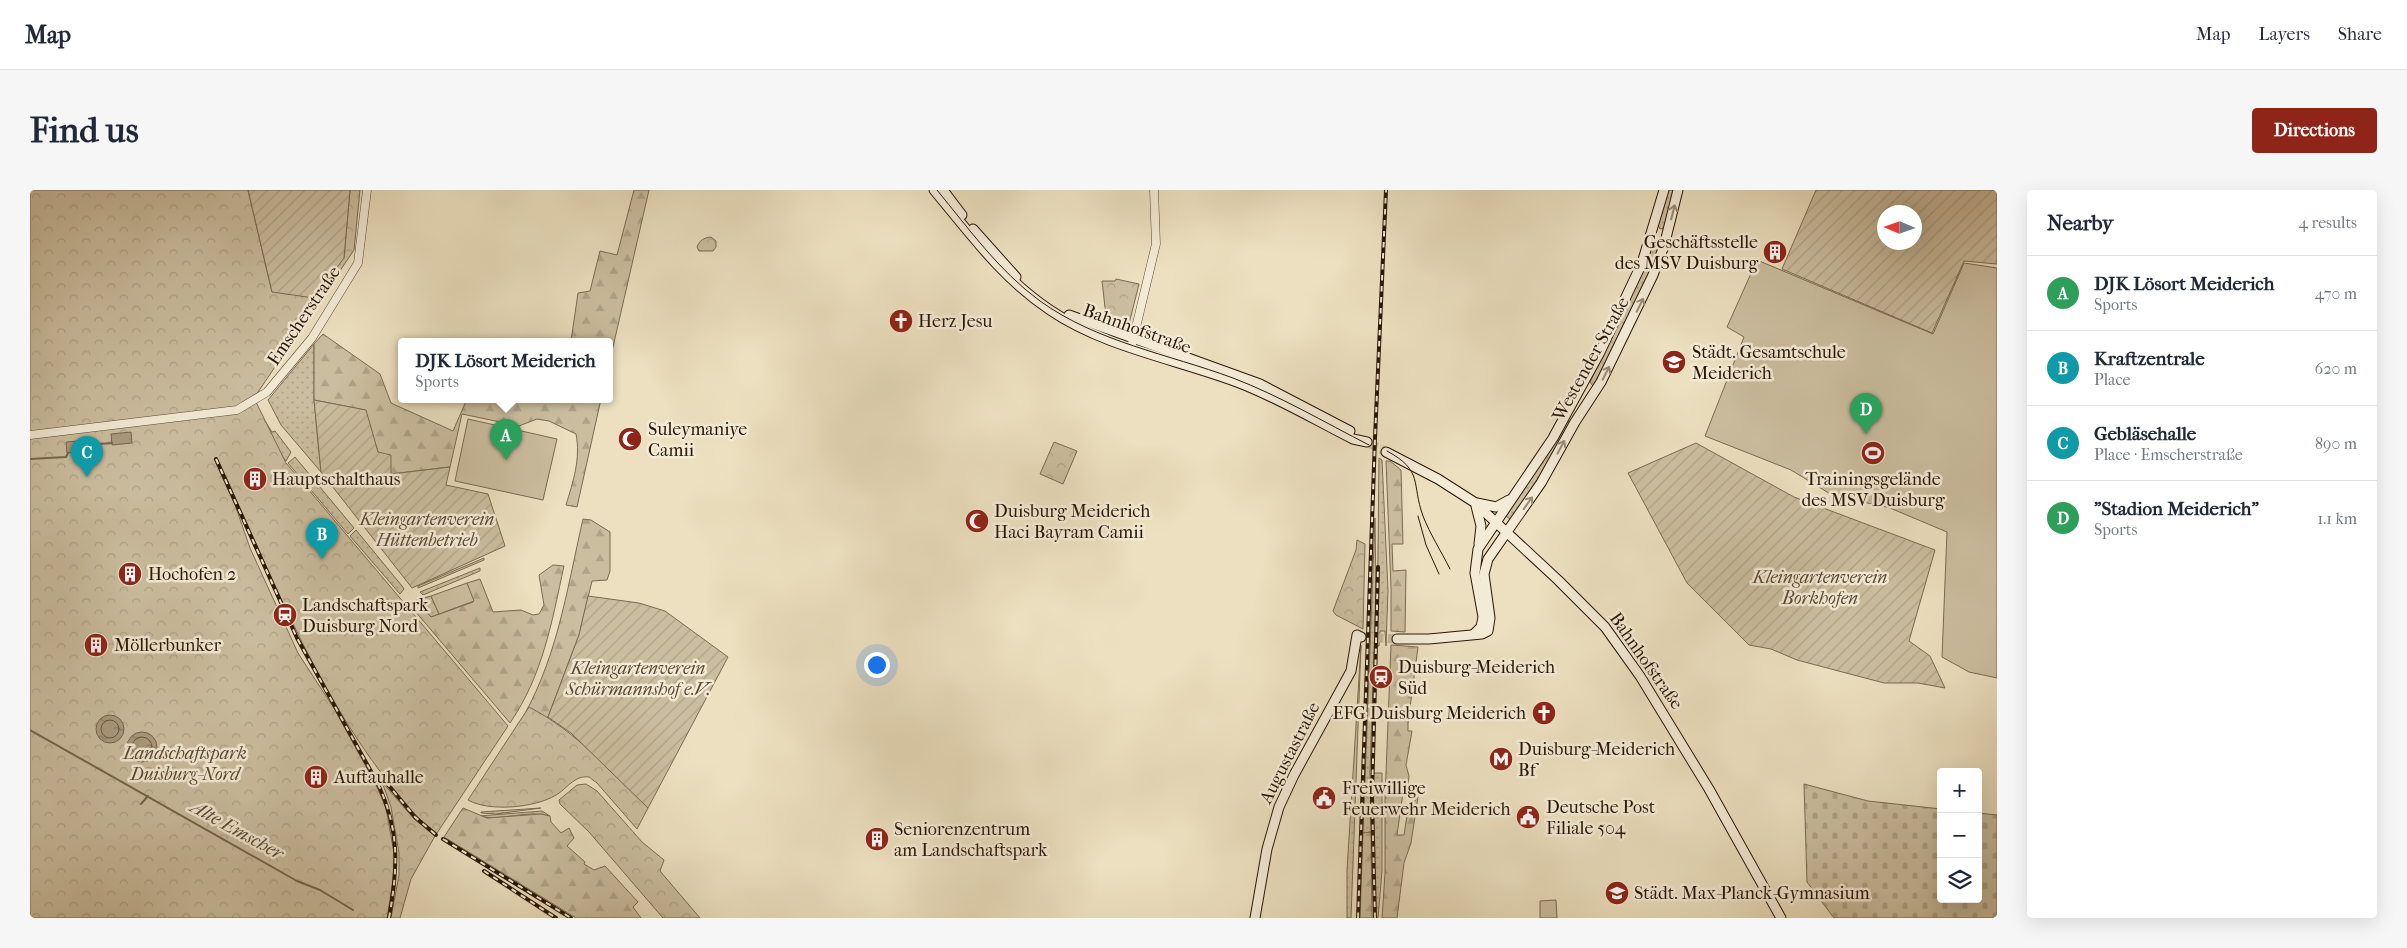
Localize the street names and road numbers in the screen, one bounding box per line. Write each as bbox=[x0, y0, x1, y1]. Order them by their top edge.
street label: Emscherstraße bbox=[263, 262, 345, 369]
street label: Westender Straße bbox=[1548, 293, 1634, 425]
street label: Bahnhofstraße bbox=[1080, 300, 1194, 358]
street label: Bahnhofstraße bbox=[1605, 609, 1687, 714]
street label: Augustastraße bbox=[1255, 699, 1325, 808]

